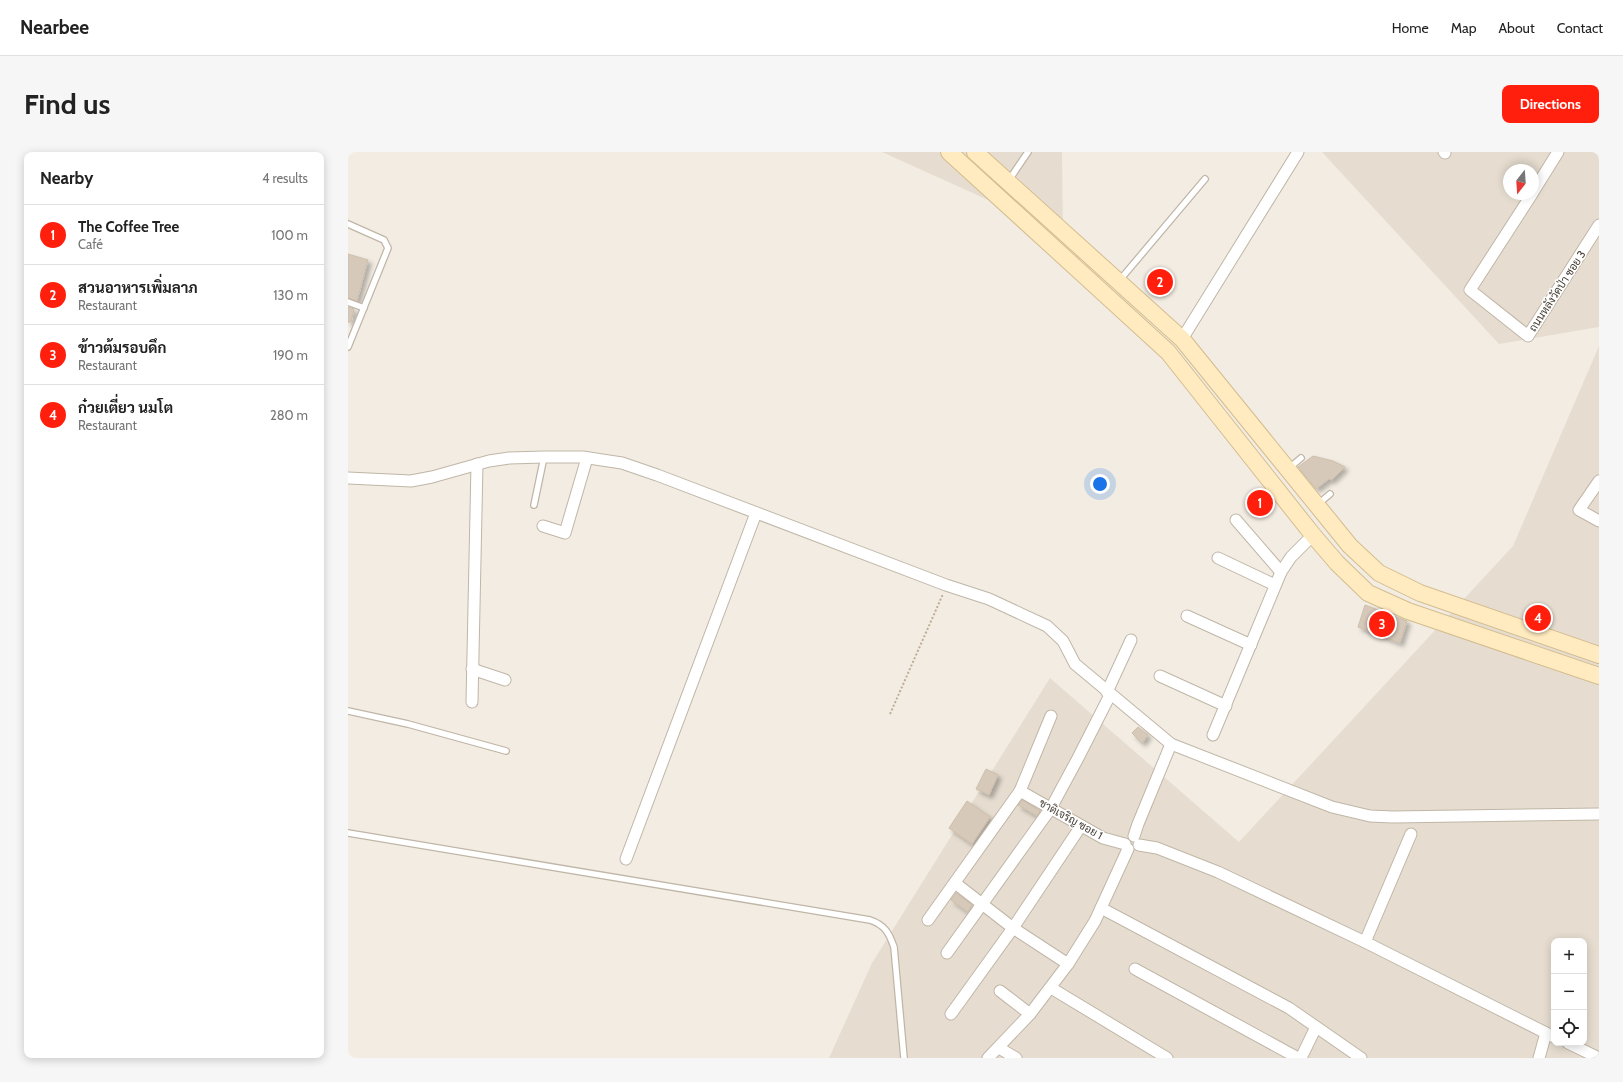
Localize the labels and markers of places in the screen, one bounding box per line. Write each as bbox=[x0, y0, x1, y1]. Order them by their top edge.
pin: 2 bbox=[1147, 267, 1173, 297]
pin: 1 bbox=[1247, 488, 1273, 518]
pin: 4 bbox=[1525, 603, 1551, 633]
pin: 3 bbox=[1369, 609, 1395, 639]

